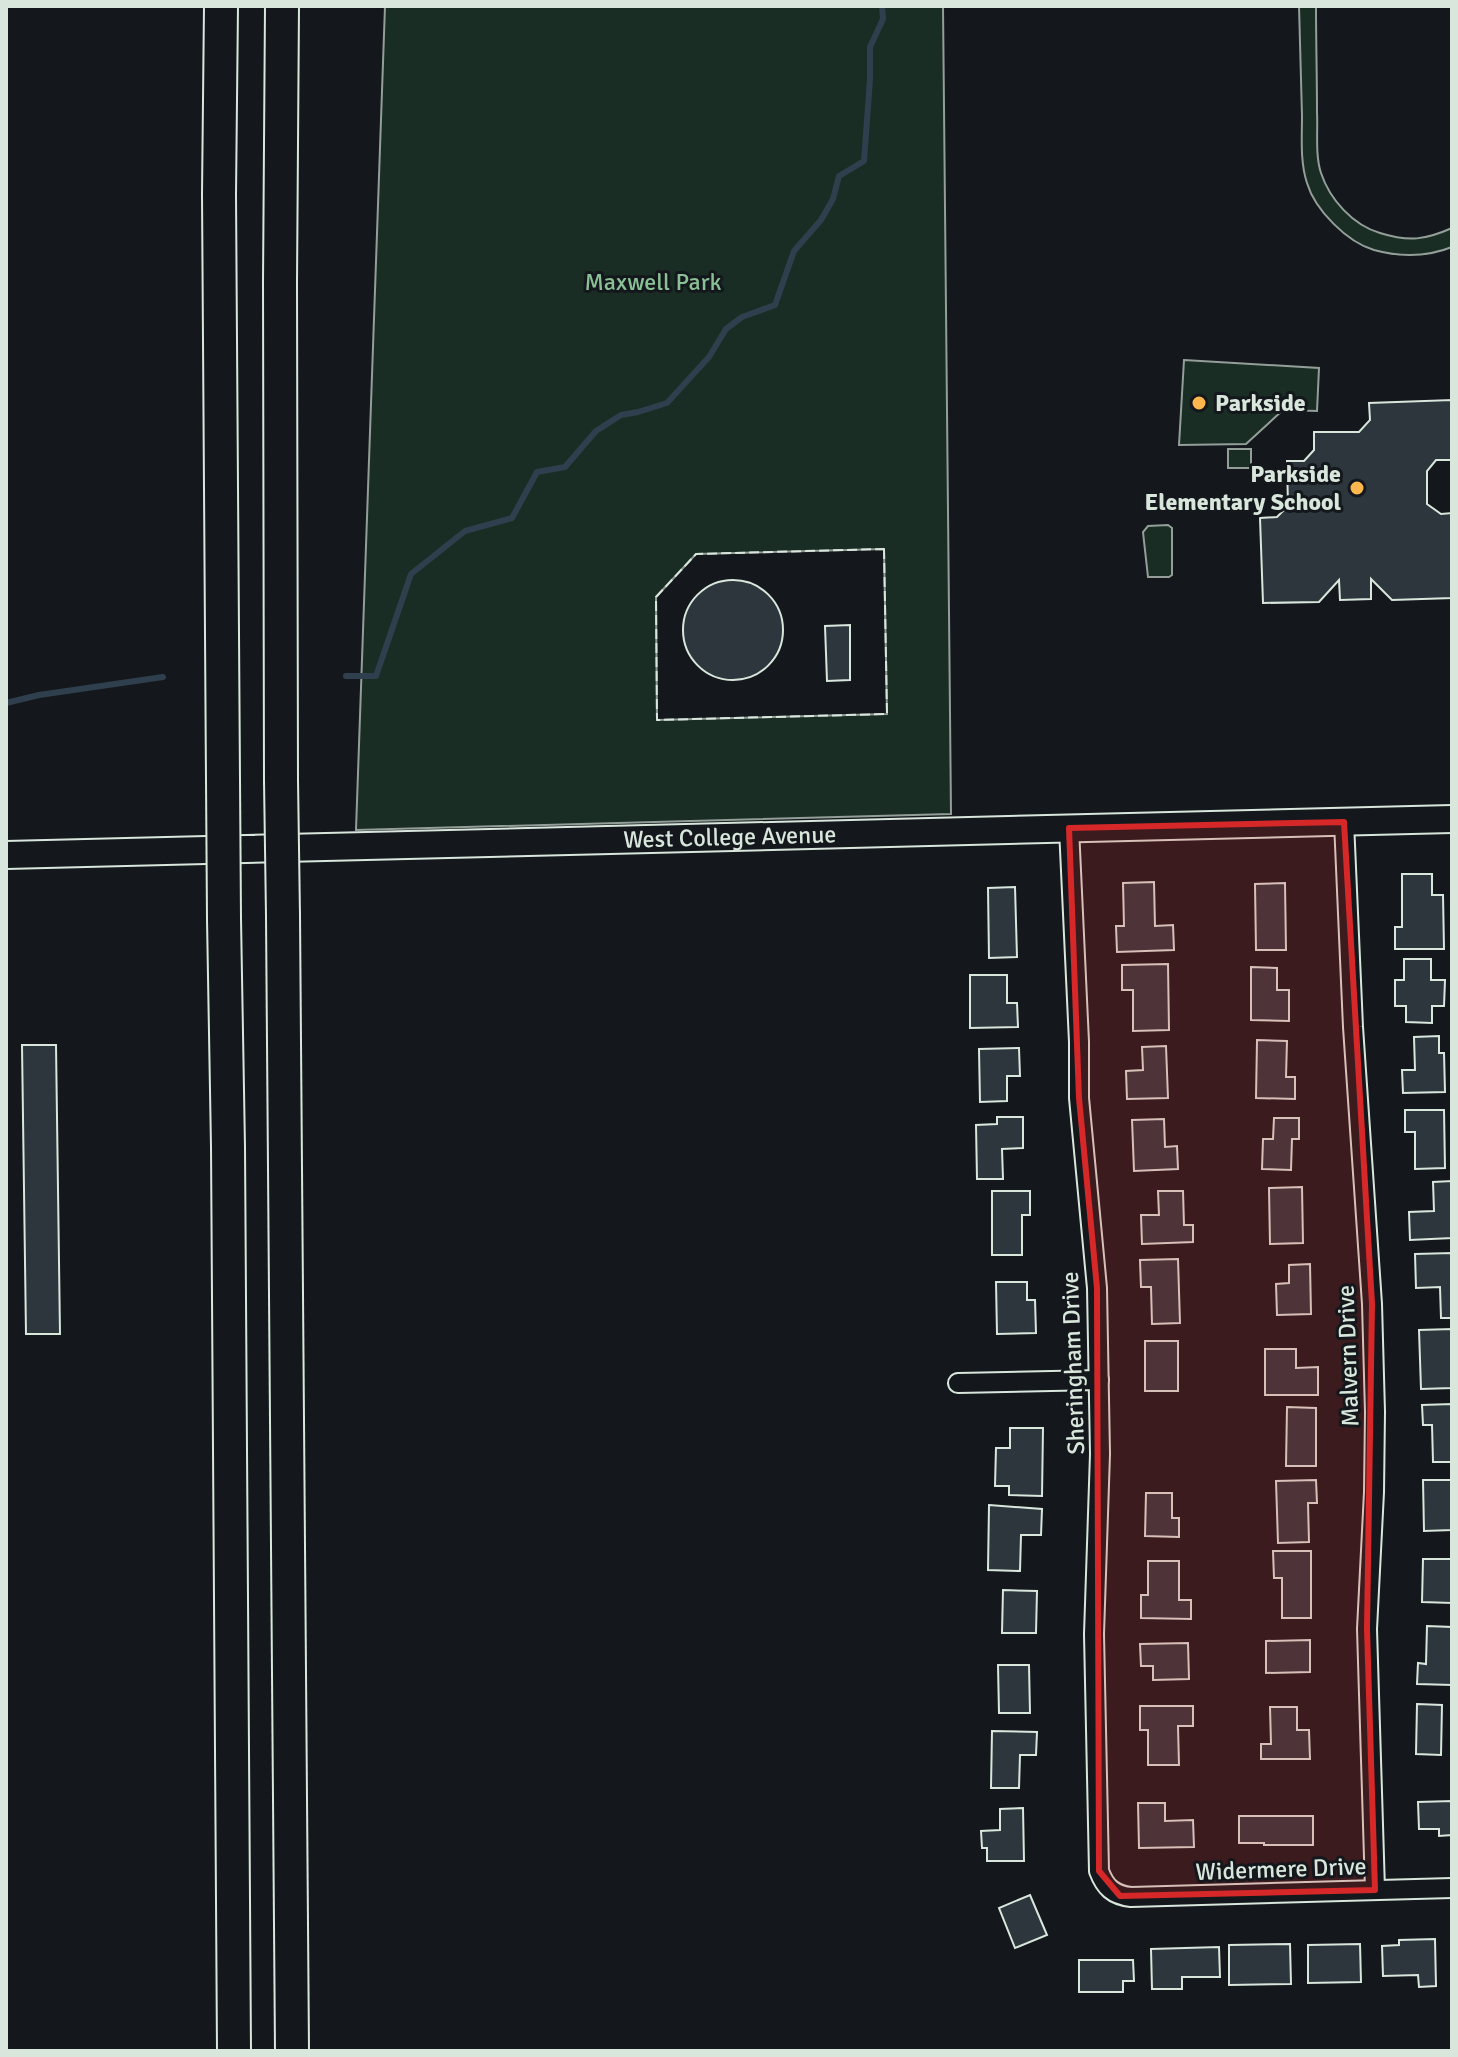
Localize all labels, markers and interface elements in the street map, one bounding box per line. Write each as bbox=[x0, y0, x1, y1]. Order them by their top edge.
park label: Maxwell Park bbox=[584, 267, 722, 297]
place label: Parkside bbox=[1215, 388, 1306, 418]
marker: Parkside bbox=[1190, 394, 1208, 412]
place label: Parkside Elementary School bbox=[1144, 459, 1341, 517]
marker: Parkside Elementary School bbox=[1348, 479, 1366, 497]
street label: West College Avenue bbox=[623, 819, 837, 855]
street label: Sheringham Drive bbox=[1055, 1271, 1091, 1455]
street label: Malvern Drive bbox=[1331, 1285, 1365, 1427]
street label: Widermere Drive bbox=[1195, 1851, 1367, 1887]

